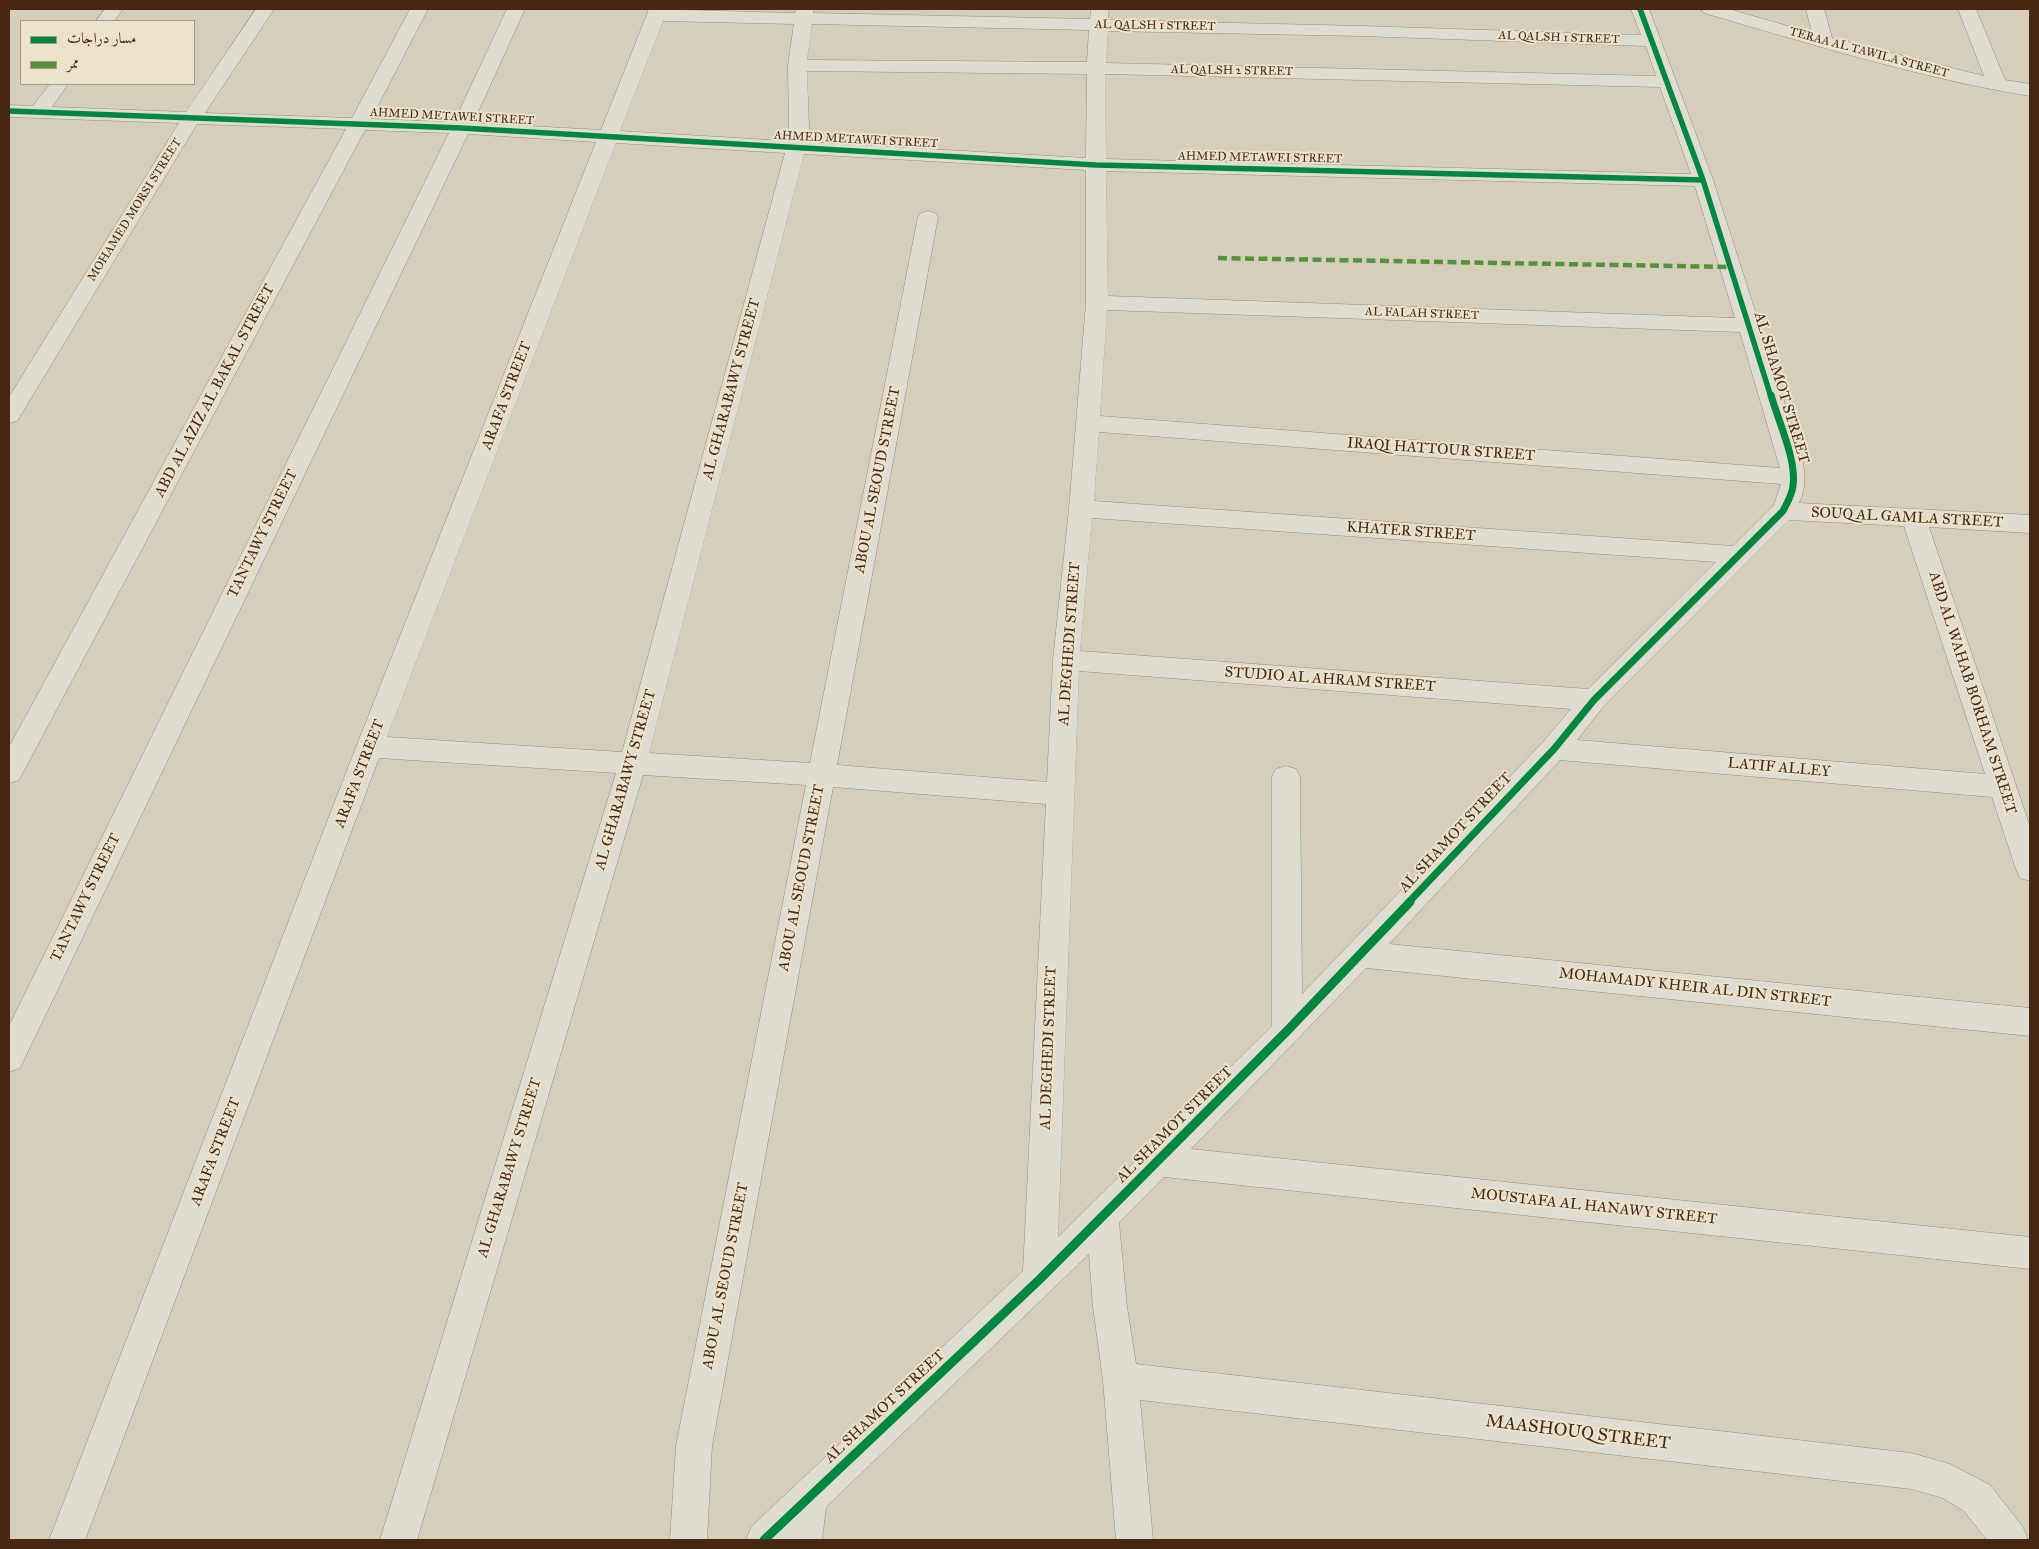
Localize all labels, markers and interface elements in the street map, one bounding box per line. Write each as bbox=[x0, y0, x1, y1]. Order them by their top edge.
street label: AL QALSH 1 STREET bbox=[1094, 18, 1216, 34]
legend bbox=[20, 20, 195, 85]
street label: TERAA AL TAWILA STREET bbox=[1788, 25, 1950, 81]
text: مسار دراجات bbox=[67, 29, 136, 47]
street label: AL QALSH 1 STREET bbox=[1498, 29, 1620, 47]
text: ممر bbox=[67, 54, 79, 72]
street label: AL QALSH 2 STREET bbox=[1171, 63, 1293, 79]
street label: AHMED METAWEI STREET bbox=[369, 106, 535, 128]
street label: AHMED METAWEI STREET bbox=[773, 129, 939, 151]
street label: MOHAMED MORSI STREET bbox=[85, 136, 185, 284]
street label: AHMED METAWEI STREET bbox=[1178, 149, 1342, 167]
street label: ABD AL AZIZ AL BAKAL STREET bbox=[151, 281, 279, 501]
street label: AL GHARABAWY STREET bbox=[699, 296, 765, 482]
street label: AL FALAH STREET bbox=[1365, 305, 1479, 323]
street label: AL SHAMOT STREET bbox=[1749, 310, 1813, 466]
street label: ARAFA STREET bbox=[478, 339, 536, 453]
street label: ABOU AL SEOUD STREET bbox=[851, 385, 905, 575]
street label: IRAQI HATTOUR STREET bbox=[1346, 434, 1536, 466]
street label: TANTAWY STREET bbox=[224, 467, 302, 601]
street label: SOUQ AL GAMLA STREET bbox=[1810, 504, 2004, 532]
street label: KHATER STREET bbox=[1346, 519, 1476, 545]
street label: AL DEGHEDI STREET bbox=[1055, 562, 1085, 726]
street label: ABD AL WAHAB BORHAM STREET bbox=[1924, 569, 2020, 817]
street label: STUDIO AL AHRAM STREET bbox=[1224, 664, 1436, 696]
street label: AL GHARABAWY STREET bbox=[592, 688, 660, 872]
street label: ARAFA STREET bbox=[331, 717, 389, 831]
street label: LATIF ALLEY bbox=[1727, 755, 1831, 781]
street label: AL SHAMOT STREET bbox=[1396, 769, 1516, 897]
street label: ABOU AL SEOUD STREET bbox=[775, 783, 829, 973]
street label: TANTAWY STREET bbox=[47, 831, 125, 965]
street label: MOHAMADY KHEIR AL DIN STREET bbox=[1558, 965, 1832, 1011]
street label: AL DEGHEDI STREET bbox=[1037, 966, 1061, 1130]
street label: AL SHAMOT STREET bbox=[1113, 1063, 1237, 1187]
street label: AL GHARABAWY STREET bbox=[474, 1076, 546, 1260]
street label: ARAFA STREET bbox=[187, 1095, 245, 1209]
street label: ABOU AL SEOUD STREET bbox=[699, 1181, 753, 1371]
street label: MOUSTAFA AL HANAWY STREET bbox=[1470, 1185, 1718, 1229]
street label: AL SHAMOT STREET bbox=[821, 1347, 949, 1467]
street label: MAASHOUQ STREET bbox=[1484, 1411, 1672, 1455]

